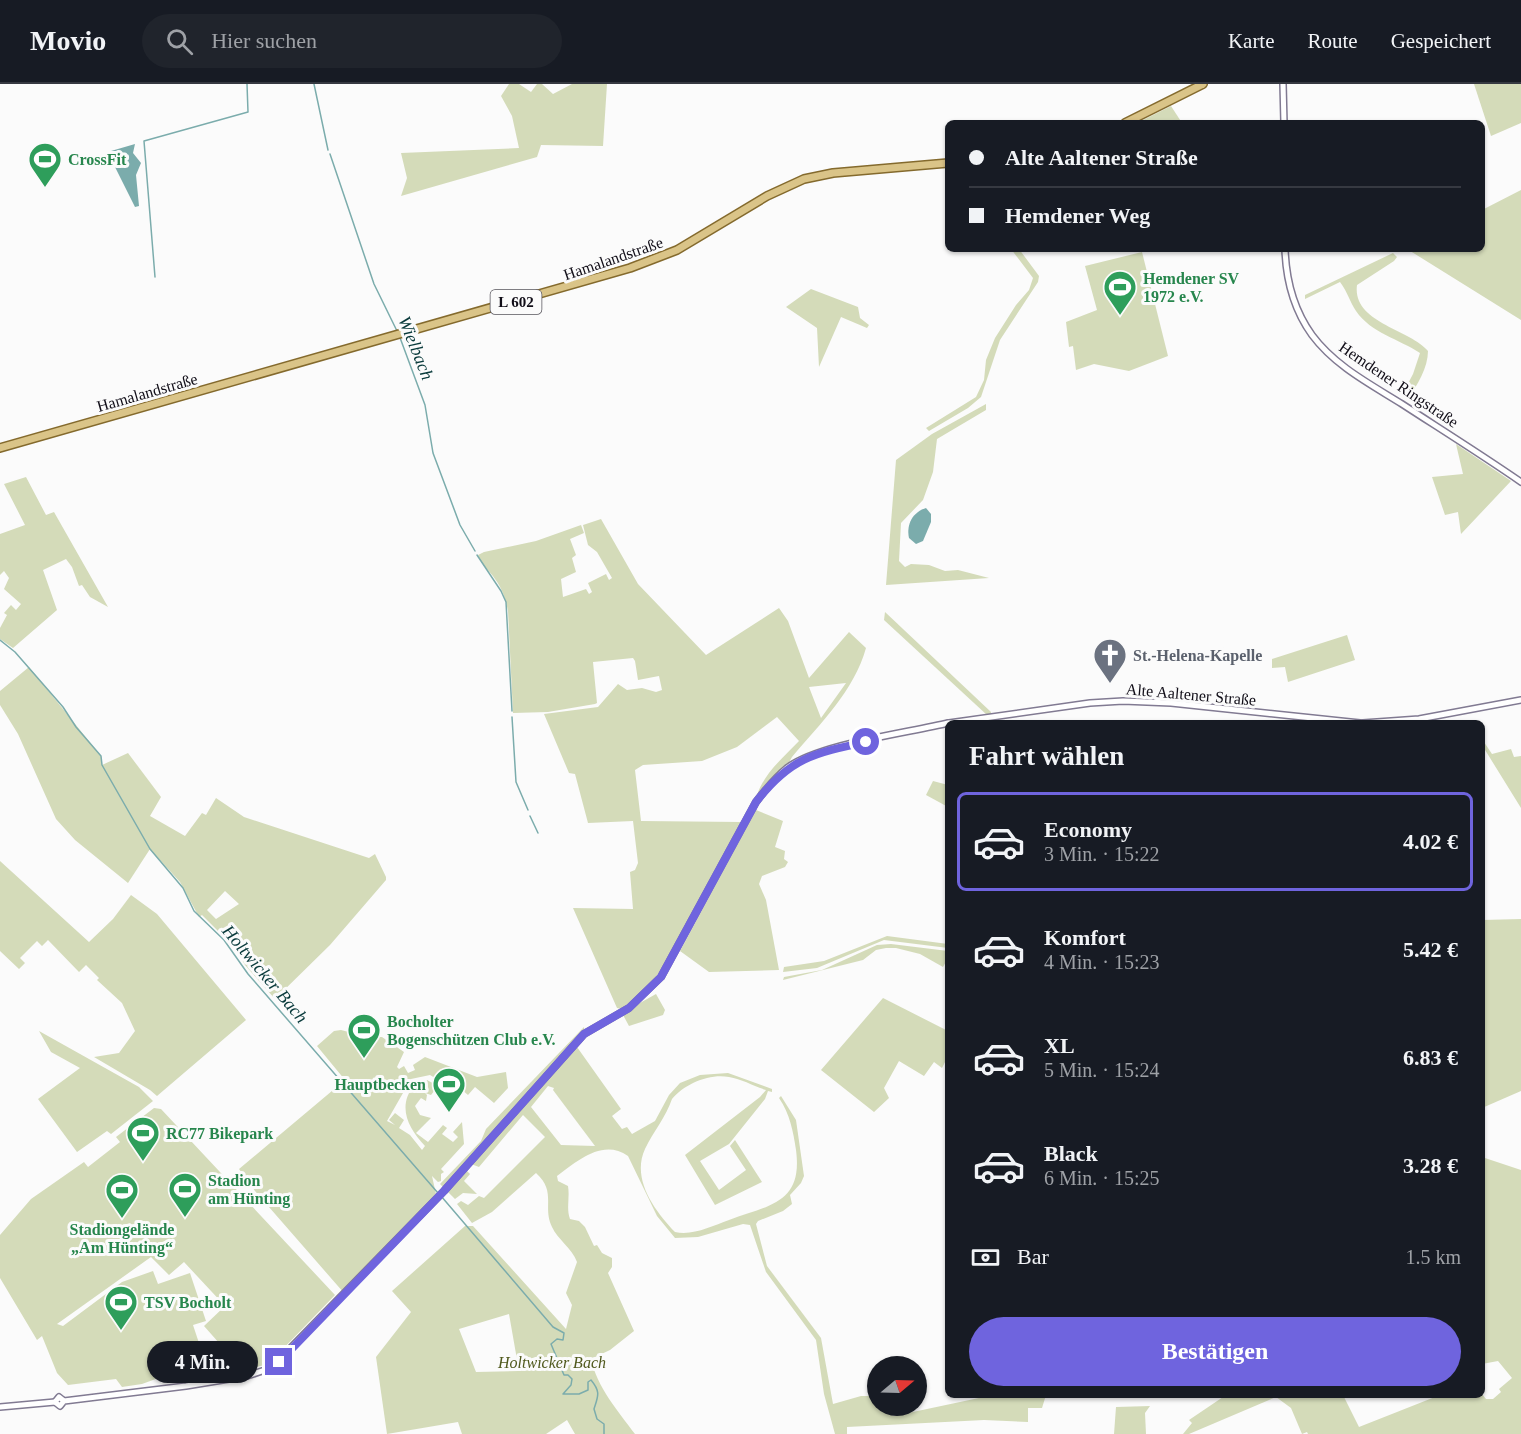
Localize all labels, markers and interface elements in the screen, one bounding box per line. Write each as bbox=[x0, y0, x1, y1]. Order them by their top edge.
search box bbox=[142, 14, 562, 68]
text: Movio bbox=[30, 25, 106, 56]
icon: search bbox=[163, 25, 196, 58]
text: Hier suchen bbox=[211, 28, 317, 53]
text: Karte bbox=[1228, 29, 1275, 53]
text: Route bbox=[1308, 29, 1358, 53]
text: Gespeichert bbox=[1391, 29, 1491, 53]
sports icon: CrossFit bbox=[27, 141, 63, 188]
text: Alte Aaltener Straße bbox=[1005, 145, 1198, 170]
place label: CrossFit bbox=[68, 151, 127, 168]
text: Hemdener Weg bbox=[1005, 203, 1150, 228]
street label: Hamalandstraße bbox=[561, 234, 665, 283]
sports icon: Hemdener SV 1972 e.V. bbox=[1102, 269, 1138, 316]
place label: Hemdener SV 1972 e.V. bbox=[1143, 270, 1240, 305]
road number: L 602 bbox=[490, 290, 542, 314]
water label: Wielbach bbox=[394, 313, 438, 383]
street label: Hemdener Ringstraße bbox=[1335, 338, 1461, 431]
street label: Hamalandstraße bbox=[95, 370, 199, 415]
church icon: St.-Helena-Kapelle bbox=[1092, 637, 1128, 684]
place label: St.-Helena-Kapelle bbox=[1133, 647, 1262, 665]
street label: Alte Aaltener Straße bbox=[1125, 680, 1257, 709]
route start bbox=[852, 728, 879, 755]
text: Fahrt wählen bbox=[969, 741, 1124, 771]
icon: car bbox=[972, 815, 1026, 869]
text: Economy bbox=[1044, 817, 1132, 842]
text: 4.02 € bbox=[1403, 829, 1458, 854]
text: 3 Min. · 15:22 bbox=[1044, 843, 1160, 865]
water label: Holtwicker Bach bbox=[218, 920, 312, 1027]
icon: car bbox=[972, 923, 1026, 977]
text: Komfort bbox=[1044, 925, 1126, 950]
text: 5.42 € bbox=[1403, 937, 1458, 962]
text: 4 Min. · 15:23 bbox=[1044, 951, 1160, 973]
sports icon: Bocholter Bogenschützen Club e.V. bbox=[346, 1012, 382, 1059]
place label: Bocholter Bogenschützen Club e.V. bbox=[387, 1013, 556, 1049]
icon: car bbox=[972, 1031, 1026, 1085]
text: XL bbox=[1044, 1033, 1075, 1058]
text: 6.83 € bbox=[1403, 1045, 1458, 1070]
text: 5 Min. · 15:24 bbox=[1044, 1059, 1160, 1081]
sports icon: Hauptbecken bbox=[431, 1066, 467, 1113]
place label: Hauptbecken bbox=[334, 1076, 426, 1094]
sports icon: RC77 Bikepark bbox=[125, 1115, 161, 1162]
place label: RC77 Bikepark bbox=[166, 1125, 273, 1143]
icon: car bbox=[972, 1139, 1026, 1193]
text: Black bbox=[1044, 1141, 1098, 1166]
text: 3.28 € bbox=[1403, 1153, 1458, 1178]
text: 6 Min. · 15:25 bbox=[1044, 1167, 1160, 1189]
sports icon: Stadion am Hünting bbox=[167, 1171, 203, 1218]
sports icon: Stadiongelände „Am Hünting“ bbox=[104, 1172, 140, 1219]
place label: Stadion am Hünting bbox=[208, 1172, 290, 1208]
place label: Stadiongelände „Am Hünting“ bbox=[70, 1221, 174, 1257]
icon: cash bbox=[969, 1241, 1002, 1274]
text: Bar bbox=[1017, 1244, 1049, 1269]
text: 1.5 km bbox=[1405, 1246, 1461, 1268]
sports icon: TSV Bocholt bbox=[103, 1284, 139, 1331]
place label: TSV Bocholt bbox=[144, 1294, 232, 1311]
button: Bestätigen bbox=[969, 1317, 1461, 1386]
callout: 4 Min. bbox=[147, 1341, 258, 1383]
route end bbox=[265, 1348, 292, 1375]
text: 4 Min. bbox=[175, 1351, 230, 1373]
park label: Holtwicker Bach bbox=[497, 1354, 606, 1371]
north arrow bbox=[867, 1356, 927, 1416]
map controls bbox=[867, 1356, 927, 1416]

